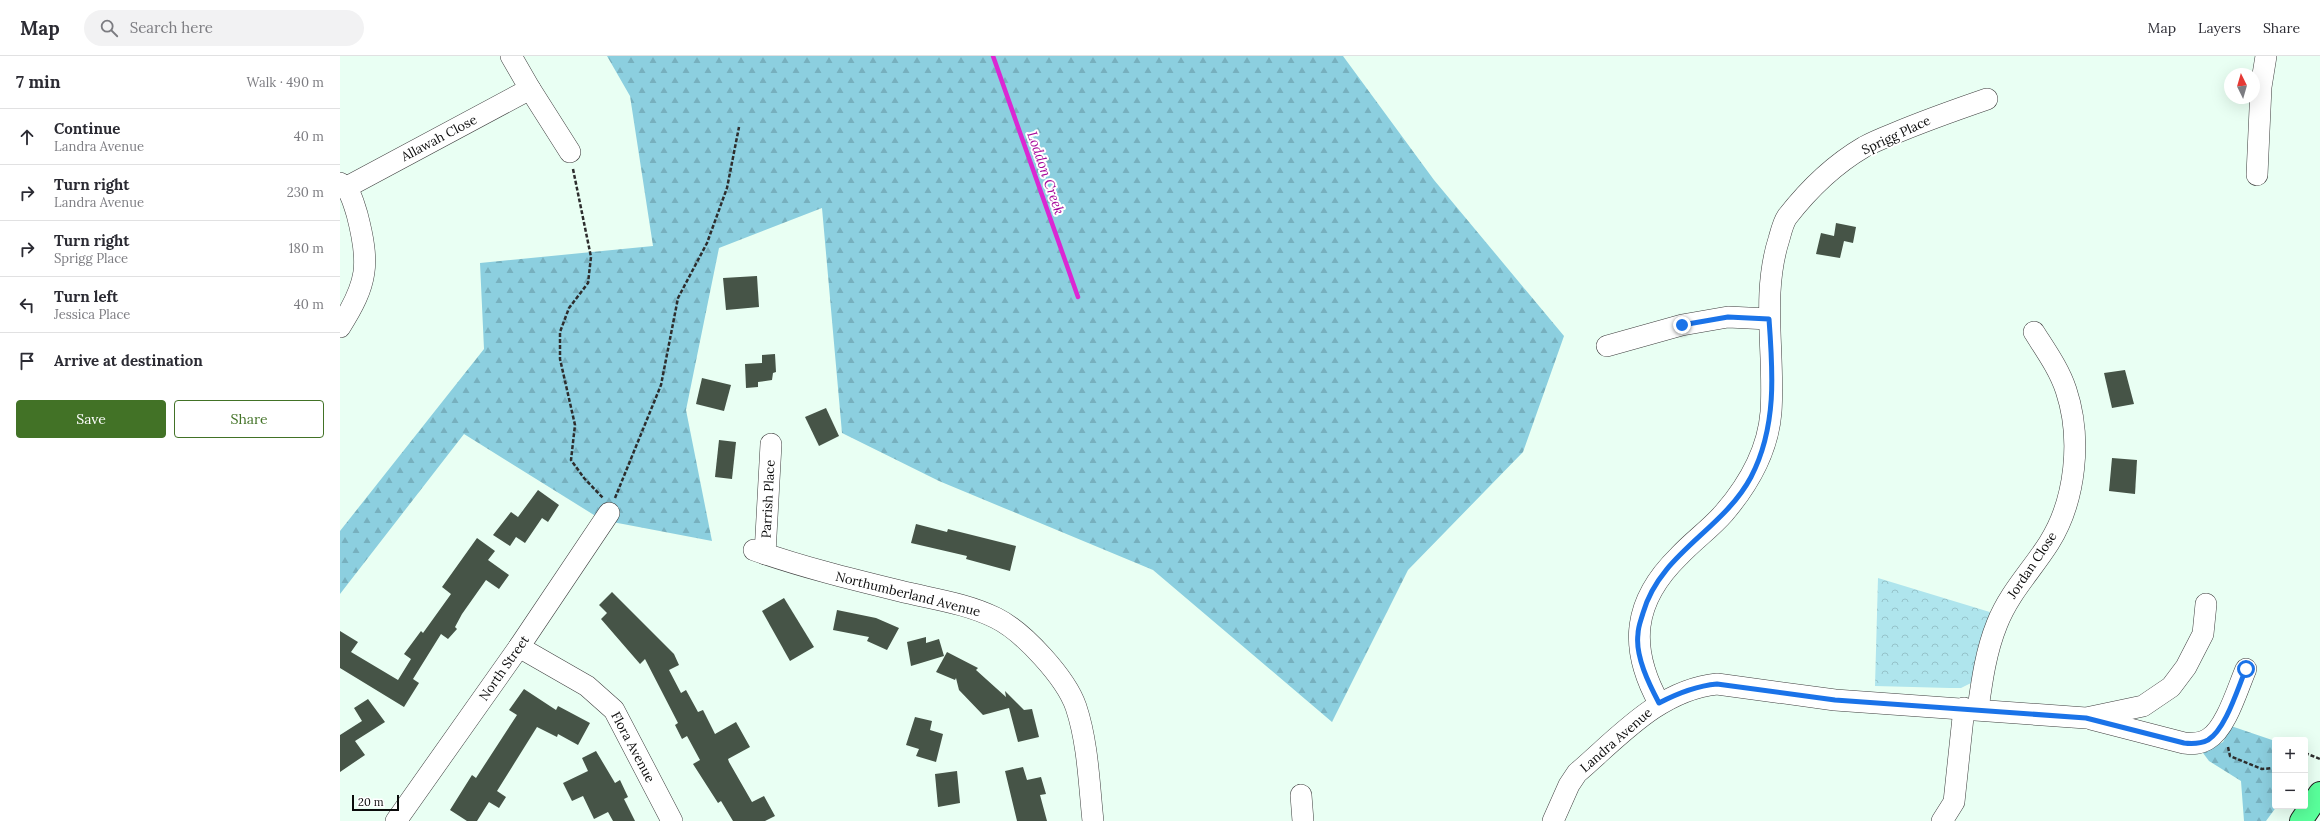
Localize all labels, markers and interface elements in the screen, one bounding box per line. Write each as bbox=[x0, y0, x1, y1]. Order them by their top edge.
search box bbox=[84, 10, 364, 46]
text: Map bbox=[20, 16, 60, 40]
icon: search bbox=[98, 17, 120, 39]
text: Search here bbox=[130, 18, 213, 37]
text: Map bbox=[2148, 19, 2176, 37]
text: Layers bbox=[2198, 19, 2241, 37]
text: Share bbox=[2263, 19, 2300, 37]
north arrow bbox=[2224, 68, 2260, 104]
text: 7 min bbox=[16, 71, 61, 93]
text: Walk · 490 m bbox=[247, 74, 324, 91]
street label: Allawah Close bbox=[397, 111, 480, 166]
street label: Sprigg Place bbox=[1859, 112, 1933, 158]
text: Continue bbox=[54, 119, 120, 138]
icon: ahead bbox=[16, 126, 38, 148]
text: 40 m bbox=[294, 128, 324, 145]
water label: Loddon Creek bbox=[1023, 129, 1069, 217]
text: Landra Avenue bbox=[54, 138, 144, 155]
text: Turn right bbox=[54, 175, 130, 194]
icon: right bbox=[16, 182, 38, 204]
text: 230 m bbox=[287, 184, 324, 201]
text: Landra Avenue bbox=[54, 194, 144, 211]
text: Turn right bbox=[54, 231, 130, 250]
icon: right bbox=[16, 238, 38, 260]
text: 180 m bbox=[289, 240, 324, 257]
text: Sprigg Place bbox=[54, 250, 128, 267]
text: Turn left bbox=[54, 287, 118, 306]
icon: left bbox=[16, 294, 38, 316]
text: 40 m bbox=[294, 296, 324, 313]
text: Jessica Place bbox=[54, 306, 130, 323]
route end bbox=[1673, 316, 1691, 334]
icon: arrive bbox=[16, 350, 38, 372]
text: Arrive at destination bbox=[54, 351, 203, 370]
button: Save bbox=[16, 400, 166, 438]
button: Share bbox=[174, 400, 324, 438]
street label: Parrish Place bbox=[757, 459, 779, 539]
street label: Jordan Close bbox=[2003, 528, 2061, 603]
street label: Northumberland Avenue bbox=[834, 568, 982, 620]
street label: North Street bbox=[475, 632, 533, 704]
route start bbox=[2237, 660, 2255, 678]
street label: Landra Avenue bbox=[1576, 704, 1656, 776]
street label: Flora Avenue bbox=[607, 709, 659, 785]
map controls bbox=[2272, 737, 2308, 809]
button: + bbox=[2272, 737, 2308, 773]
button: − bbox=[2272, 773, 2308, 809]
scale bar bbox=[352, 793, 399, 812]
text: 20 m bbox=[358, 795, 383, 809]

